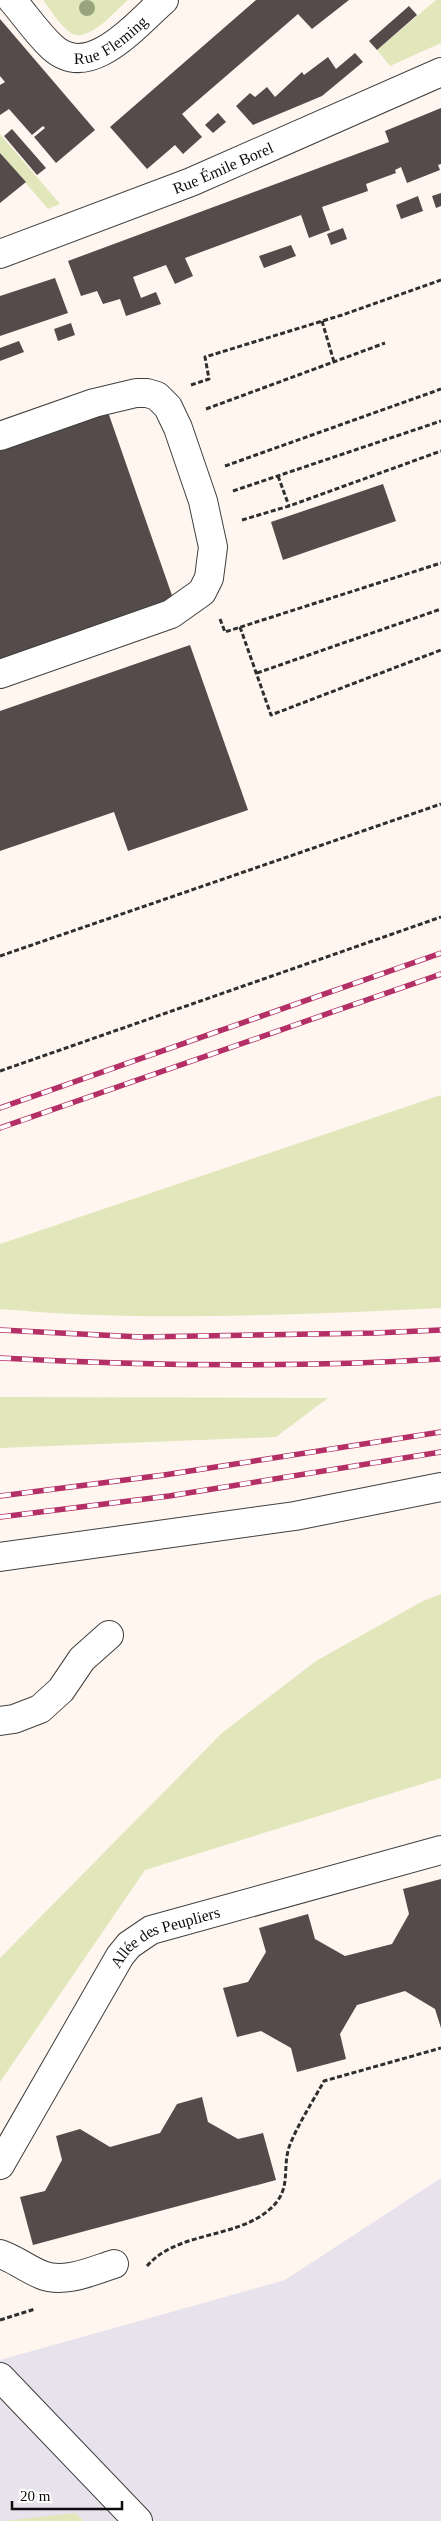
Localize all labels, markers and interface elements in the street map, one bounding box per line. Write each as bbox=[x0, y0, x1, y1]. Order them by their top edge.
street label: Rue Fleming bbox=[74, 12, 151, 67]
street label: Rue Émile Borel bbox=[170, 138, 276, 197]
street label: Allée des Peupliers bbox=[107, 1903, 222, 1970]
scale bar bbox=[12, 2478, 122, 2510]
text: 20 m bbox=[20, 2488, 51, 2504]

